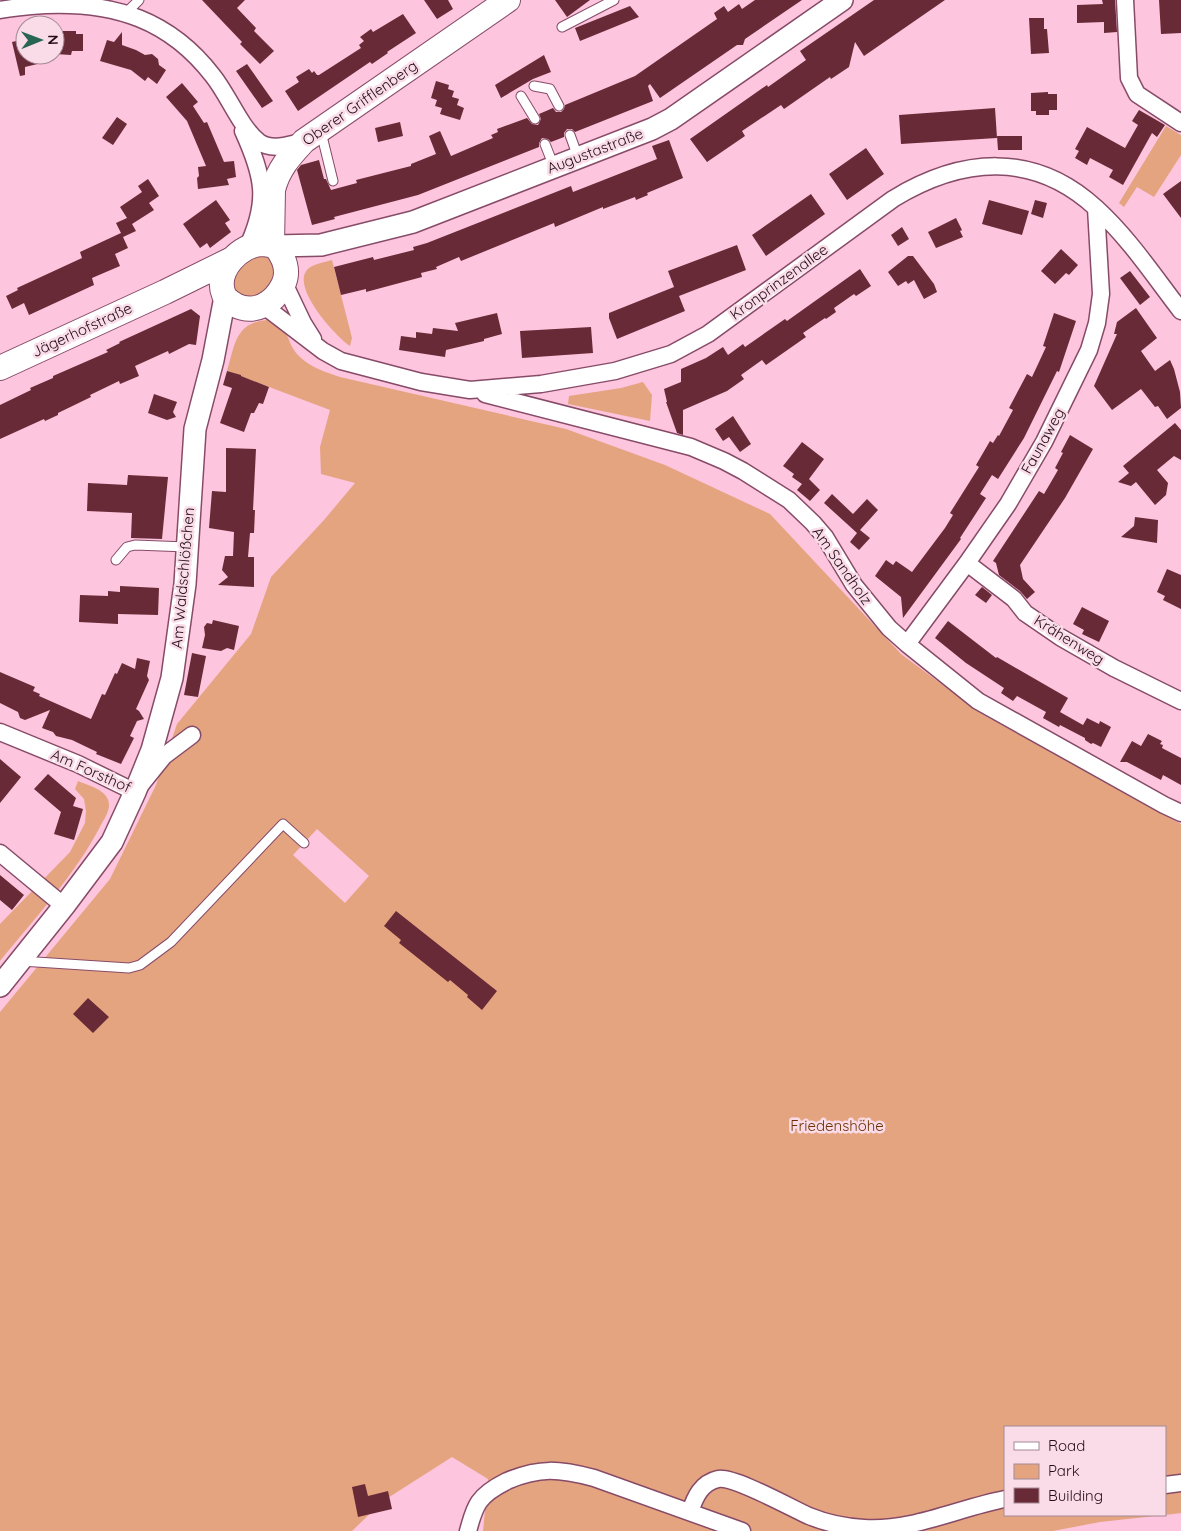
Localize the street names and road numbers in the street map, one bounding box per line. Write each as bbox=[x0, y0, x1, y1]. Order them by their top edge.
street label: Oberer Grifflenberg bbox=[299, 56, 421, 149]
street label: Augustastraße bbox=[544, 124, 646, 178]
street label: Kronprinzenallee bbox=[726, 240, 832, 324]
street label: Jägerhofstraße bbox=[29, 298, 135, 361]
street label: Faunaweg bbox=[1017, 404, 1068, 477]
street label: Am Waldschlößchen bbox=[167, 507, 198, 649]
street label: Am Sandholz bbox=[809, 523, 876, 608]
street label: Krähenweg bbox=[1031, 610, 1108, 669]
street label: Am Forsthof bbox=[48, 744, 135, 797]

